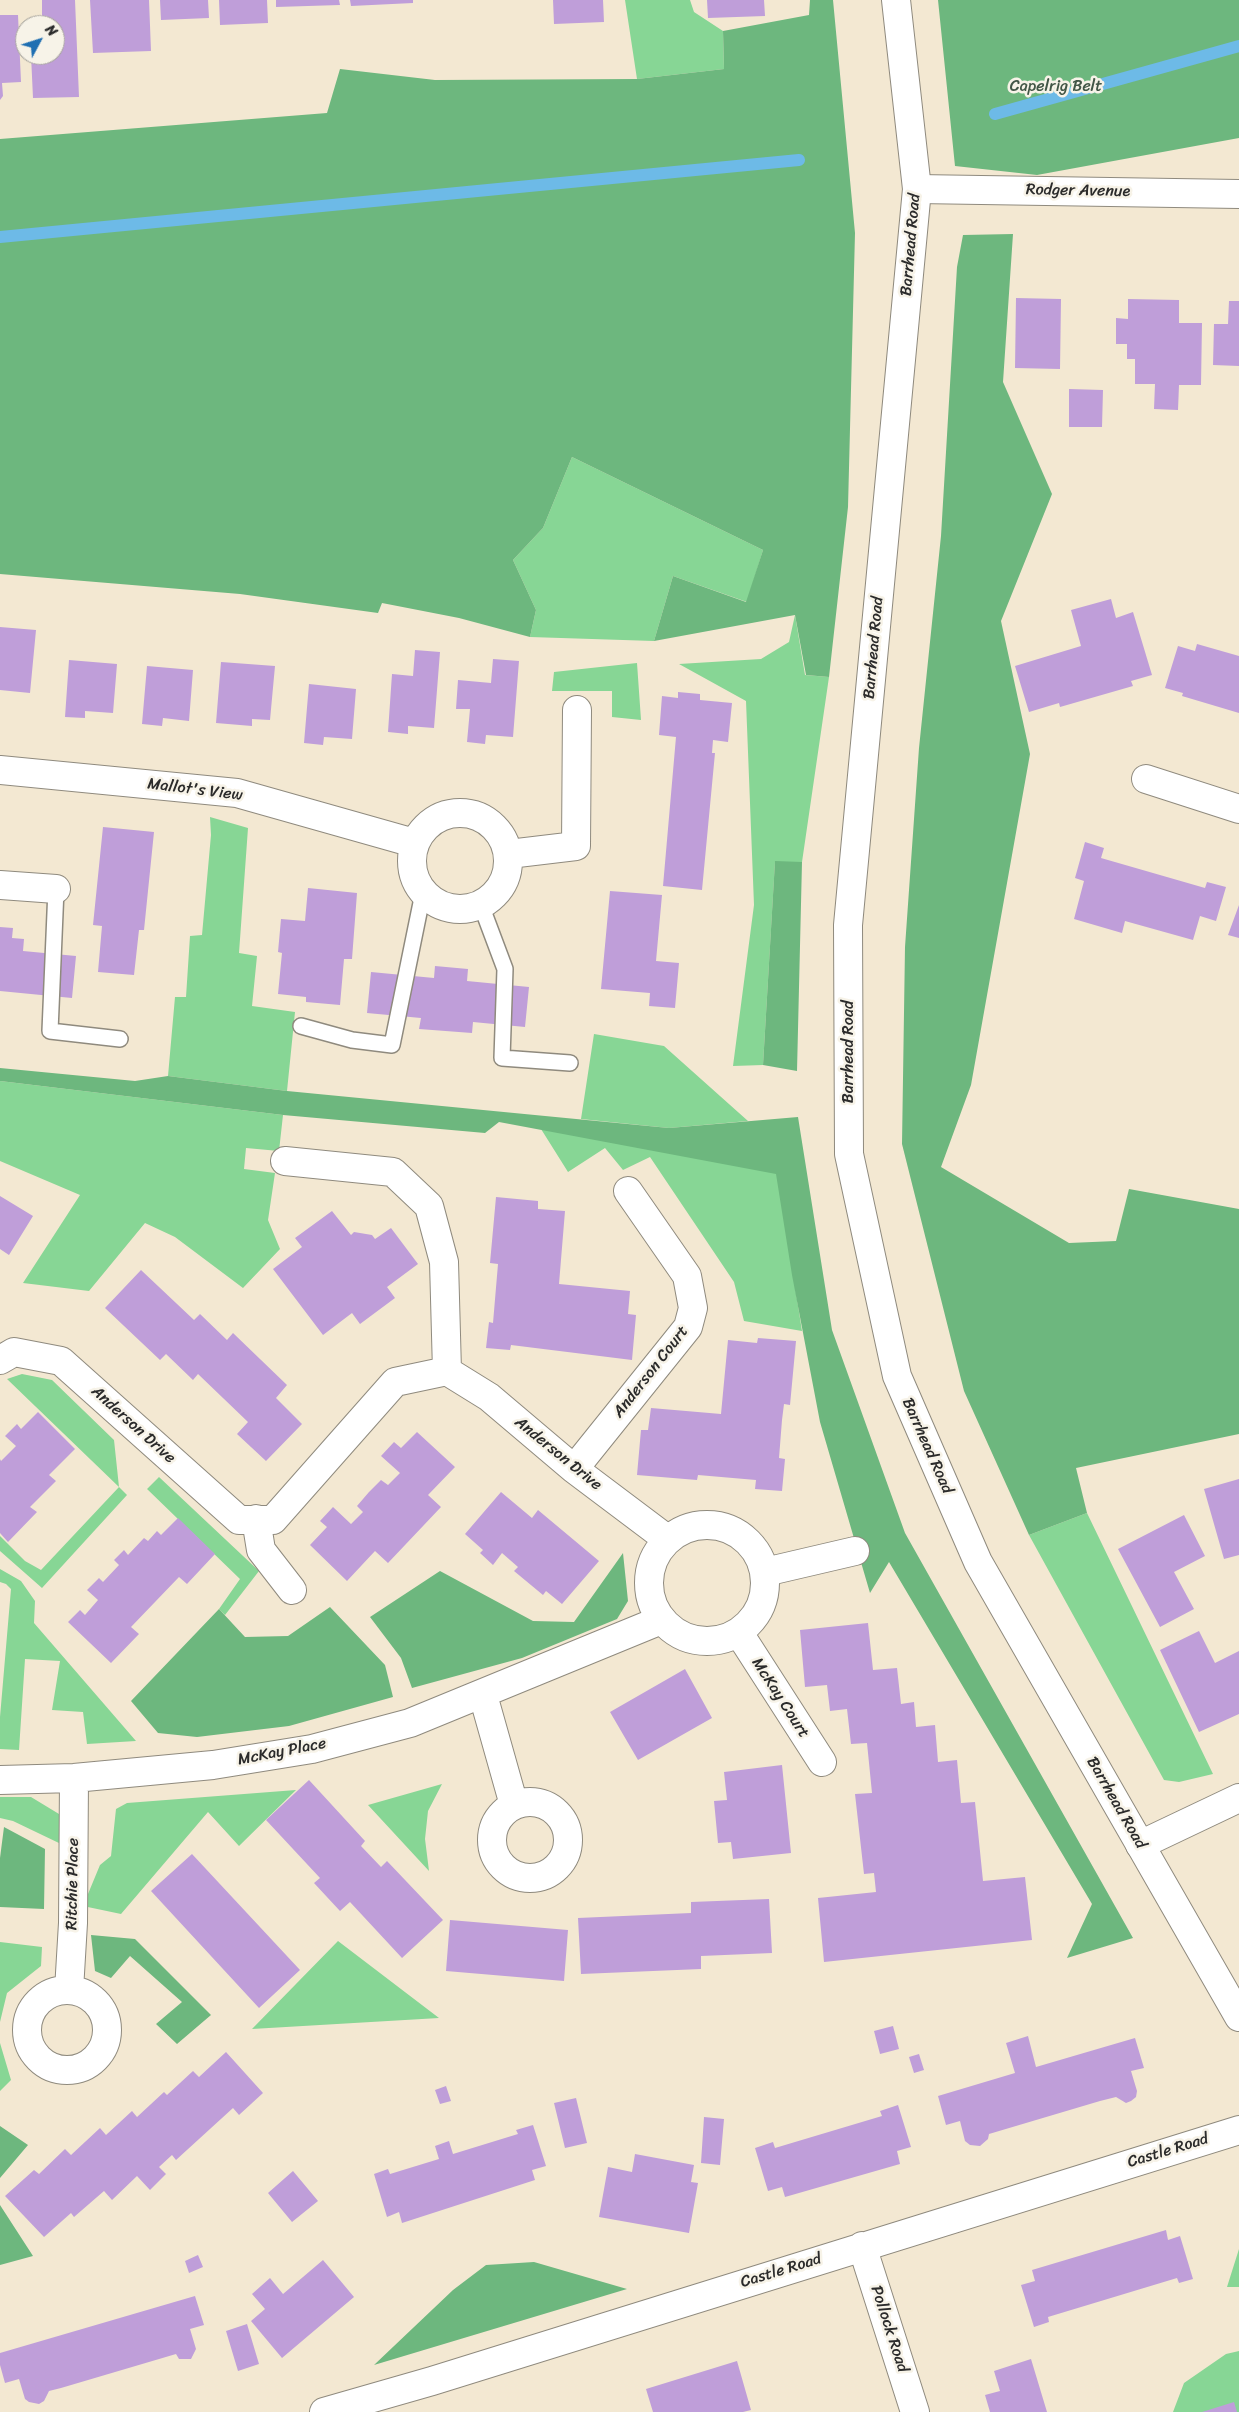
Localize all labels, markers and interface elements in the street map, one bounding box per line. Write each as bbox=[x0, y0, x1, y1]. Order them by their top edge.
north arrow bbox=[15, 15, 65, 65]
text: N bbox=[38, 19, 64, 42]
park label: Capelrig Belt bbox=[1010, 77, 1102, 97]
street label: Rodger Avenue bbox=[1026, 180, 1130, 202]
street label: Barrhead Road bbox=[897, 193, 925, 297]
street label: Barrhead Road bbox=[860, 596, 888, 700]
street label: Mallot's View bbox=[146, 775, 244, 805]
street label: Barrhead Road bbox=[839, 1001, 859, 1103]
street label: Anderson Court bbox=[609, 1322, 693, 1422]
street label: Anderson Drive bbox=[87, 1382, 179, 1468]
street label: Barrhead Road bbox=[897, 1395, 957, 1497]
street label: Anderson Drive bbox=[510, 1413, 606, 1495]
street label: McKay Court bbox=[747, 1654, 813, 1742]
street label: McKay Place bbox=[236, 1734, 328, 1770]
street label: Barrhead Road bbox=[1082, 1754, 1150, 1852]
street label: Ritchie Place bbox=[63, 1838, 83, 1930]
street label: Castle Road bbox=[1125, 2130, 1211, 2172]
street label: Castle Road bbox=[738, 2250, 824, 2292]
street label: Pollock Road bbox=[866, 2283, 912, 2375]

